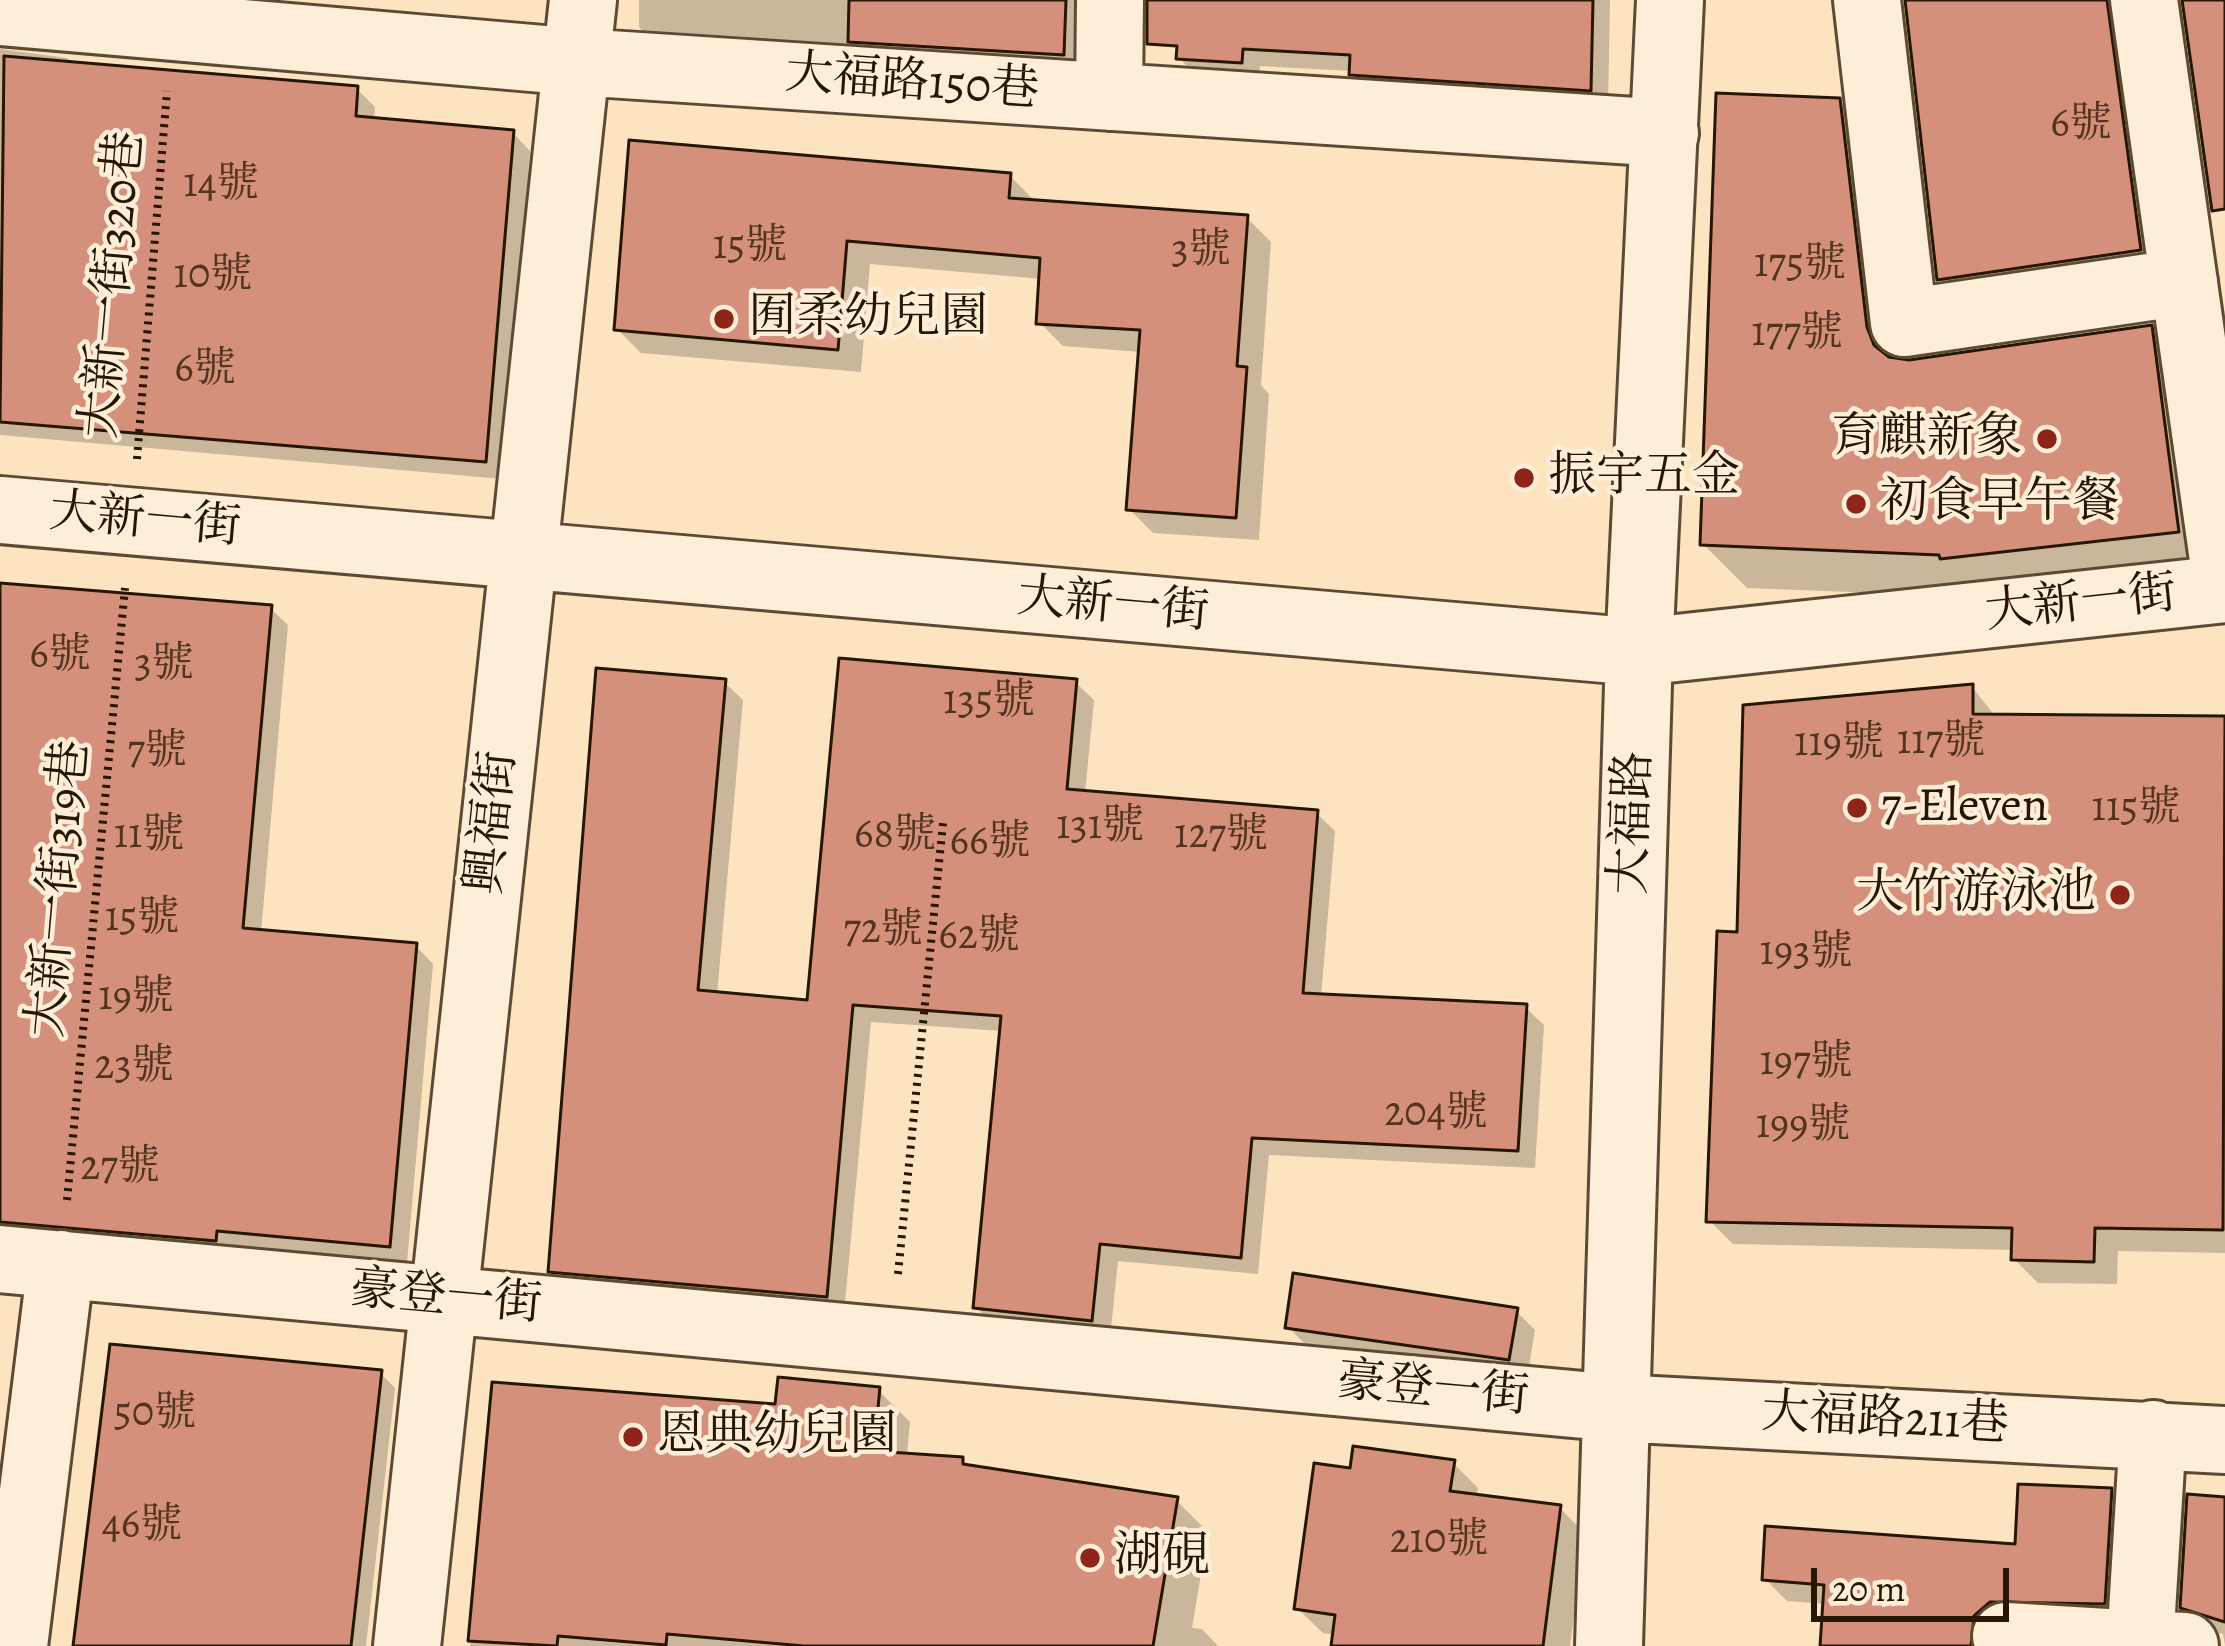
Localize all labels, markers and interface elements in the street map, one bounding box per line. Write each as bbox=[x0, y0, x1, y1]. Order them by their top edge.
street label: 大福路150巷 bbox=[783, 46, 1041, 122]
house number: 6號 bbox=[2050, 101, 2112, 151]
street label: 大新一街320巷 bbox=[73, 129, 157, 441]
house number: 14號 bbox=[183, 161, 259, 211]
house number: 15號 bbox=[713, 223, 787, 273]
house number: 3號 bbox=[1171, 227, 1231, 277]
house number: 175號 bbox=[1754, 241, 1846, 291]
house number: 10號 bbox=[174, 252, 252, 302]
place label: 囿柔幼兒園 bbox=[748, 290, 988, 348]
marker: 囿柔幼兒園 bbox=[711, 306, 737, 332]
house number: 177號 bbox=[1751, 310, 1843, 360]
house number: 6號 bbox=[174, 346, 236, 396]
place label: 育麒新象 bbox=[1831, 410, 2023, 468]
marker: 育麒新象 bbox=[2034, 426, 2060, 452]
place label: 振宇五金 bbox=[1548, 449, 1740, 507]
marker: 振宇五金 bbox=[1511, 465, 1537, 491]
place label: 初食早午餐 bbox=[1880, 475, 2120, 533]
street label: 大新一街 bbox=[47, 485, 243, 559]
marker: 初食早午餐 bbox=[1843, 491, 1869, 517]
street label: 大新一街 bbox=[1983, 566, 2179, 644]
street label: 大新一街 bbox=[1015, 570, 1211, 644]
house number: 6號 bbox=[29, 632, 91, 682]
house number: 3號 bbox=[134, 641, 194, 691]
house number: 135號 bbox=[943, 678, 1035, 728]
house number: 117號 bbox=[1897, 718, 1985, 768]
house number: 119號 bbox=[1794, 720, 1884, 770]
house number: 7號 bbox=[127, 728, 187, 778]
street label: 大新一街319巷 bbox=[19, 738, 103, 1040]
street label: 興福街 bbox=[458, 748, 530, 898]
street label: 大福路 bbox=[1603, 750, 1665, 896]
place label: 7-Eleven bbox=[1881, 779, 2048, 837]
house number: 115號 bbox=[2092, 785, 2180, 835]
marker: 7-Eleven bbox=[1844, 795, 1870, 821]
house number: 131號 bbox=[1056, 803, 1144, 853]
house number: 11號 bbox=[114, 812, 184, 862]
house number: 68號 bbox=[854, 812, 936, 862]
house number: 127號 bbox=[1174, 812, 1268, 862]
house number: 66號 bbox=[950, 819, 1030, 869]
place label: 大竹游泳池 bbox=[1856, 866, 2096, 924]
marker: 大竹游泳池 bbox=[2107, 882, 2133, 908]
house number: 15號 bbox=[105, 895, 179, 945]
house number: 72號 bbox=[843, 907, 923, 957]
house number: 62號 bbox=[938, 913, 1020, 963]
house number: 193號 bbox=[1760, 929, 1852, 979]
house number: 19號 bbox=[98, 974, 174, 1024]
house number: 197號 bbox=[1759, 1039, 1853, 1089]
house number: 23號 bbox=[94, 1043, 174, 1093]
house number: 204號 bbox=[1384, 1090, 1488, 1140]
house number: 199號 bbox=[1756, 1102, 1850, 1152]
house number: 27號 bbox=[80, 1144, 160, 1194]
street label: 豪登一街 bbox=[348, 1262, 544, 1336]
street label: 豪登一街 bbox=[1335, 1354, 1531, 1428]
street label: 大福路211巷 bbox=[1760, 1386, 2010, 1456]
house number: 50號 bbox=[114, 1390, 196, 1440]
place label: 恩典幼兒園 bbox=[657, 1408, 897, 1466]
marker: 恩典幼兒園 bbox=[620, 1424, 646, 1450]
house number: 46號 bbox=[102, 1502, 182, 1552]
house number: 210號 bbox=[1390, 1517, 1488, 1567]
place label: 湖硯 bbox=[1114, 1529, 1210, 1587]
scale bar bbox=[1817, 1544, 2015, 1618]
marker: 湖硯 bbox=[1077, 1545, 1103, 1571]
text: 20 m bbox=[1832, 1564, 1905, 1613]

